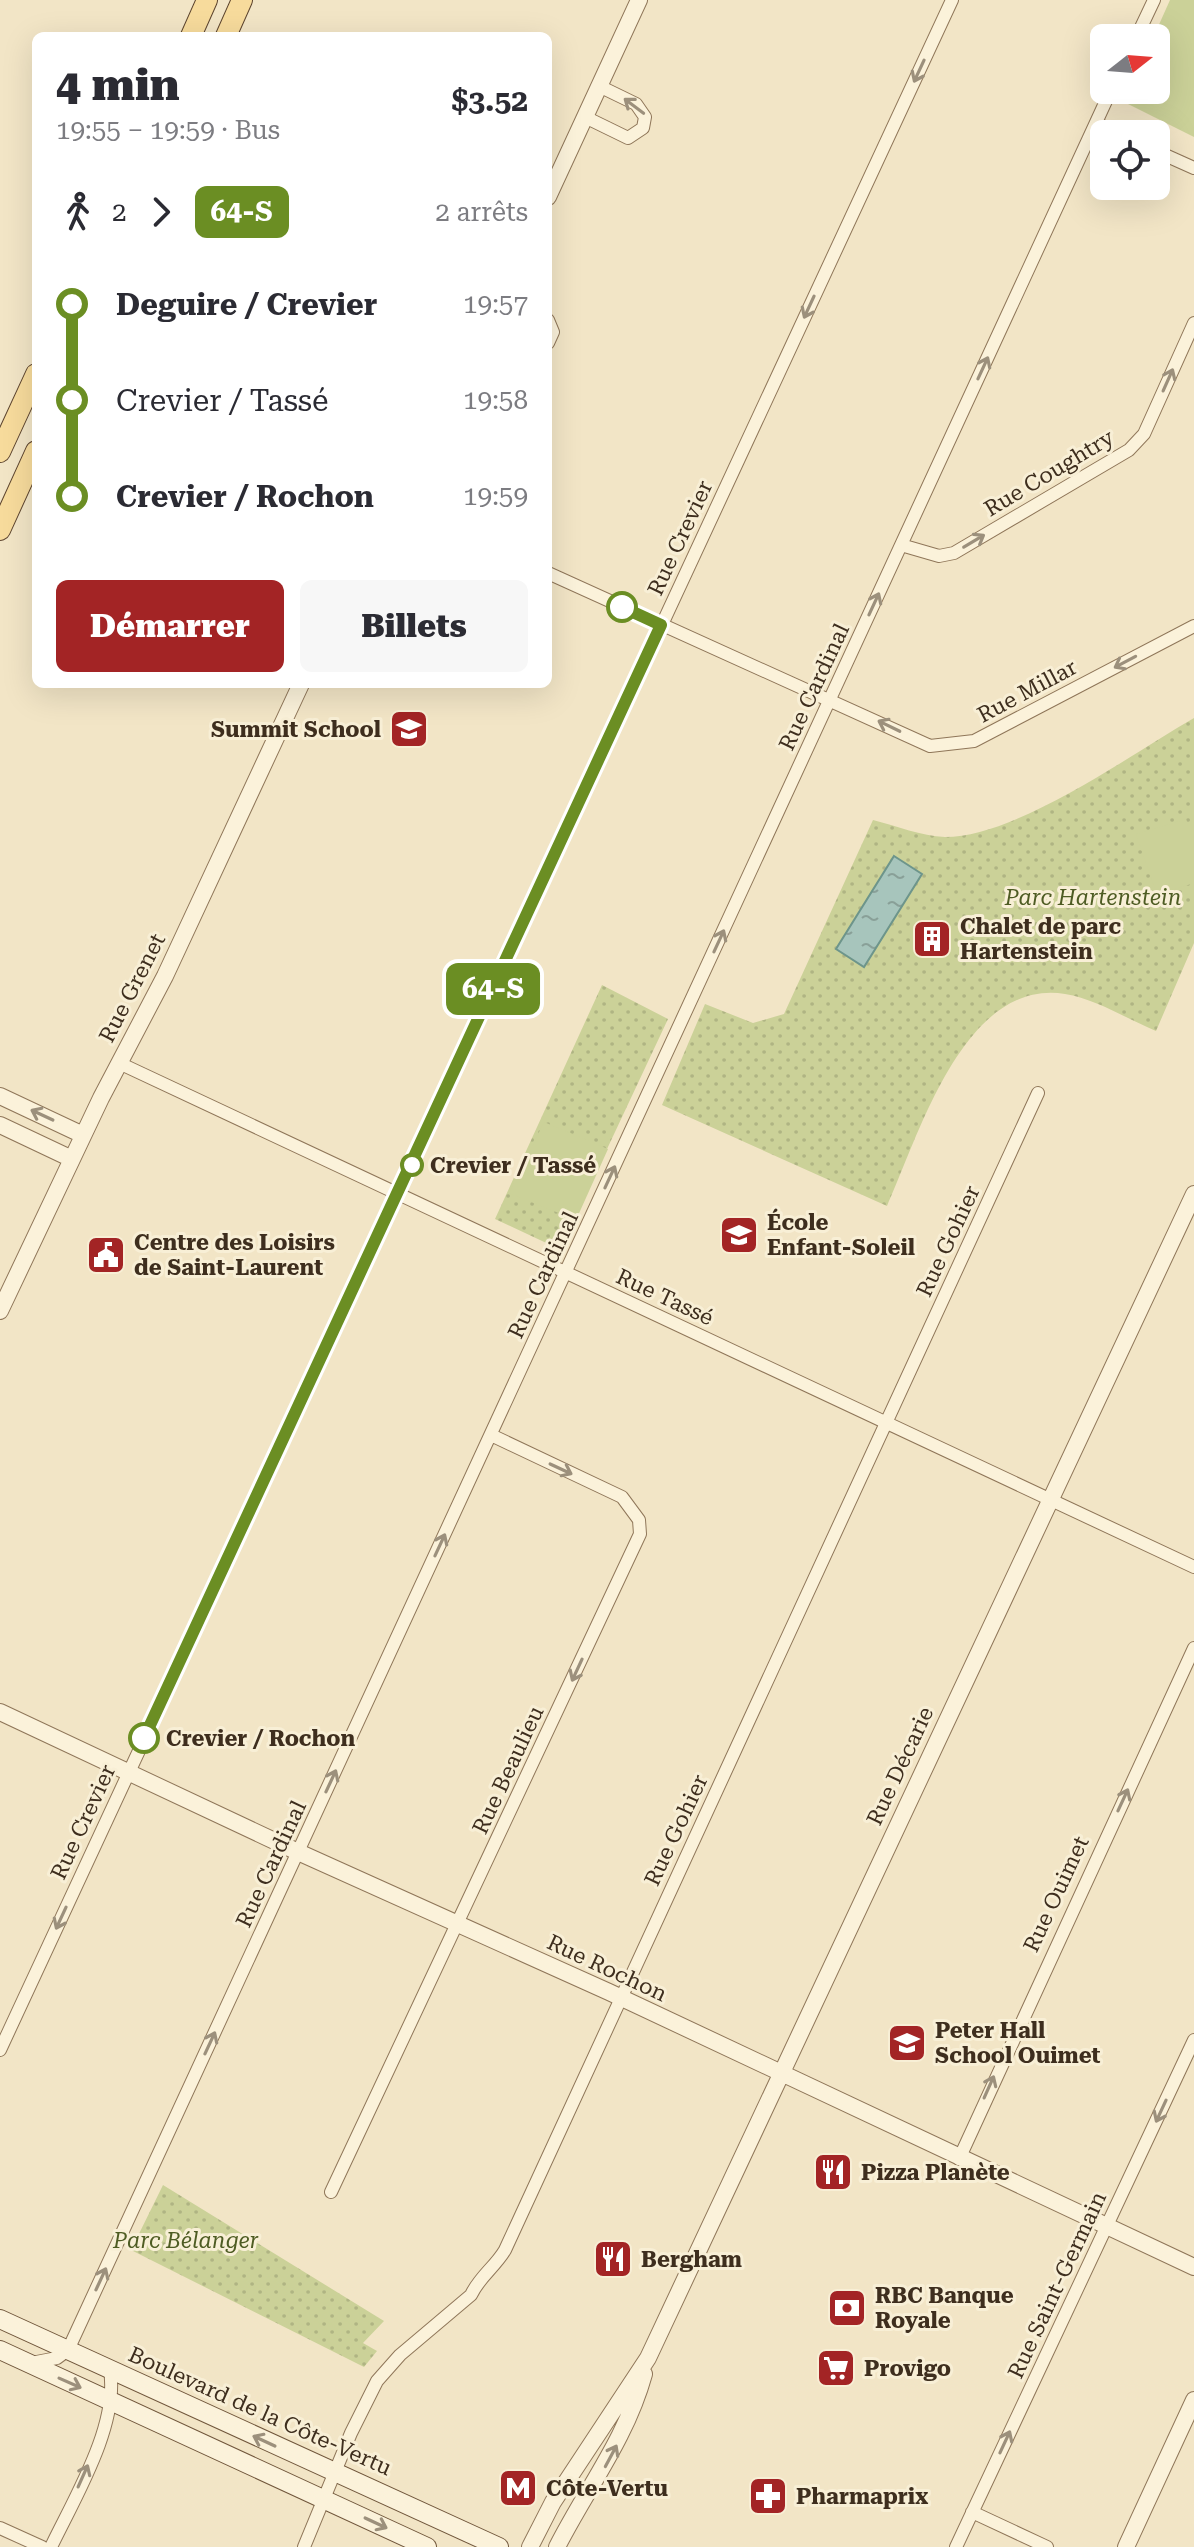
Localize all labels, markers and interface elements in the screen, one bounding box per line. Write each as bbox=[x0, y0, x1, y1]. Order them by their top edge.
north arrow bbox=[1090, 24, 1170, 104]
map controls bbox=[1090, 24, 1170, 200]
one-way arrow bbox=[911, 58, 926, 82]
text: 4 min bbox=[56, 59, 180, 111]
text: $3.52 bbox=[451, 83, 528, 118]
one-way arrow bbox=[623, 97, 644, 115]
text: 19:55 – 19:59 · Bus bbox=[56, 115, 280, 145]
button: locate bbox=[1090, 120, 1170, 200]
icon: walk bbox=[56, 190, 100, 234]
icon: forward bbox=[139, 190, 183, 234]
text: 64-S bbox=[211, 195, 273, 228]
text: 2 bbox=[112, 197, 127, 227]
text: 2 arrêts bbox=[435, 197, 528, 227]
text: Deguire / Crevier bbox=[116, 287, 377, 322]
text: 19:57 bbox=[463, 289, 528, 319]
one-way arrow bbox=[801, 294, 816, 318]
one-way arrow bbox=[976, 356, 991, 380]
one-way arrow bbox=[1161, 369, 1176, 393]
text: Crevier / Tassé bbox=[116, 383, 328, 418]
text: 19:58 bbox=[463, 385, 528, 415]
street label: Rue Coughtry bbox=[980, 424, 1118, 522]
street label: Rue Crevier bbox=[643, 477, 717, 599]
text: Crevier / Rochon bbox=[116, 479, 374, 514]
text: 19:59 bbox=[463, 481, 528, 511]
one-way arrow bbox=[962, 533, 985, 549]
button: Démarrer bbox=[56, 580, 284, 672]
button: Billets bbox=[300, 580, 528, 672]
unlabelled marker bbox=[607, 592, 637, 622]
one-way arrow bbox=[867, 592, 882, 617]
street label: Rue Cardinal bbox=[774, 620, 854, 754]
street label: Rue Millar bbox=[973, 654, 1081, 728]
one-way arrow bbox=[1114, 655, 1137, 671]
school or university icon: Summit School bbox=[388, 708, 430, 750]
place label: Summit School bbox=[211, 717, 381, 742]
one-way arrow bbox=[878, 718, 902, 734]
park label: Parc Hartenstein bbox=[1004, 885, 1181, 910]
place label: Chalet de parc Hartenstein bbox=[960, 914, 1121, 964]
building icon: Chalet de parc Hartenstein bbox=[911, 918, 953, 960]
street label: Rue Grenet bbox=[94, 929, 170, 1047]
one-way arrow bbox=[712, 929, 727, 953]
line badge: 64-S bbox=[437, 963, 549, 1015]
text: 64-S bbox=[462, 972, 524, 1005]
one-way arrow bbox=[30, 1107, 54, 1122]
place label: Crevier / Tassé bbox=[430, 1153, 596, 1178]
marker: Crevier / Tassé bbox=[401, 1154, 423, 1176]
one-way arrow bbox=[603, 1165, 618, 1189]
street label: Rue Gohier bbox=[911, 1182, 985, 1300]
street label: Rue Cardinal bbox=[503, 1208, 583, 1342]
place label: École Enfant-Soleil bbox=[767, 1208, 915, 1260]
school or university icon: École Enfant-Soleil bbox=[718, 1214, 760, 1256]
place label: Centre des Loisirs de Saint-Laurent bbox=[134, 1230, 335, 1280]
public building icon: Centre des Loisirs de Saint-Laurent bbox=[85, 1234, 127, 1276]
street label: Rue Tassé bbox=[612, 1264, 718, 1330]
one-way arrow bbox=[549, 1462, 573, 1477]
one-way arrow bbox=[433, 1534, 448, 1558]
one-way arrow bbox=[569, 1658, 584, 1682]
street label: Rue Beaulieu bbox=[467, 1702, 549, 1838]
street label: Rue Décarie bbox=[862, 1703, 938, 1829]
marker: Crevier / Rochon bbox=[129, 1723, 159, 1753]
place label: Crevier / Rochon bbox=[166, 1726, 355, 1751]
street label: Rue Crevier bbox=[46, 1761, 120, 1883]
one-way arrow bbox=[324, 1770, 339, 1794]
street label: Rue Gohier bbox=[639, 1771, 713, 1889]
one-way arrow bbox=[1116, 1789, 1131, 1813]
street label: Rue Cardinal bbox=[231, 1797, 311, 1931]
street label: Rue Ouimet bbox=[1018, 1832, 1094, 1956]
one-way arrow bbox=[53, 1906, 68, 1930]
street label: Rue Rochon bbox=[543, 1929, 671, 2007]
place label: Peter Hall School Ouimet bbox=[935, 2018, 1101, 2068]
school or university icon: Peter Hall School Ouimet bbox=[886, 2022, 928, 2064]
one-way arrow bbox=[203, 2031, 218, 2055]
one-way arrow bbox=[983, 2075, 998, 2100]
one-way arrow bbox=[1153, 2099, 1168, 2123]
restaurant icon: Pizza Planète bbox=[812, 2151, 854, 2193]
place label: Pizza Planète bbox=[861, 2160, 1010, 2185]
street label: Rue Saint-Germain bbox=[1003, 2188, 1111, 2382]
park label: Parc Bélanger bbox=[112, 2228, 259, 2253]
restaurant icon: Bergham bbox=[592, 2238, 634, 2280]
place label: Bergham bbox=[641, 2247, 742, 2272]
one-way arrow bbox=[94, 2268, 109, 2292]
place label: RBC Banque Royale bbox=[875, 2283, 1014, 2333]
bank icon: RBC Banque Royale bbox=[826, 2287, 868, 2329]
street label: Boulevard de la Côte-Vertu bbox=[125, 2342, 396, 2481]
supermarket icon: Provigo bbox=[815, 2347, 857, 2389]
place label: Provigo bbox=[864, 2356, 951, 2381]
one-way arrow bbox=[57, 2376, 82, 2391]
one-way arrow bbox=[998, 2430, 1013, 2454]
one-way arrow bbox=[252, 2432, 276, 2447]
one-way arrow bbox=[604, 2445, 620, 2468]
one-way arrow bbox=[77, 2464, 92, 2489]
metro station icon: Côte-Vertu bbox=[497, 2467, 539, 2509]
pharmacy icon: Pharmaprix bbox=[747, 2475, 789, 2517]
place label: Côte-Vertu bbox=[546, 2476, 669, 2501]
place label: Pharmaprix bbox=[796, 2484, 928, 2509]
one-way arrow bbox=[364, 2516, 388, 2531]

